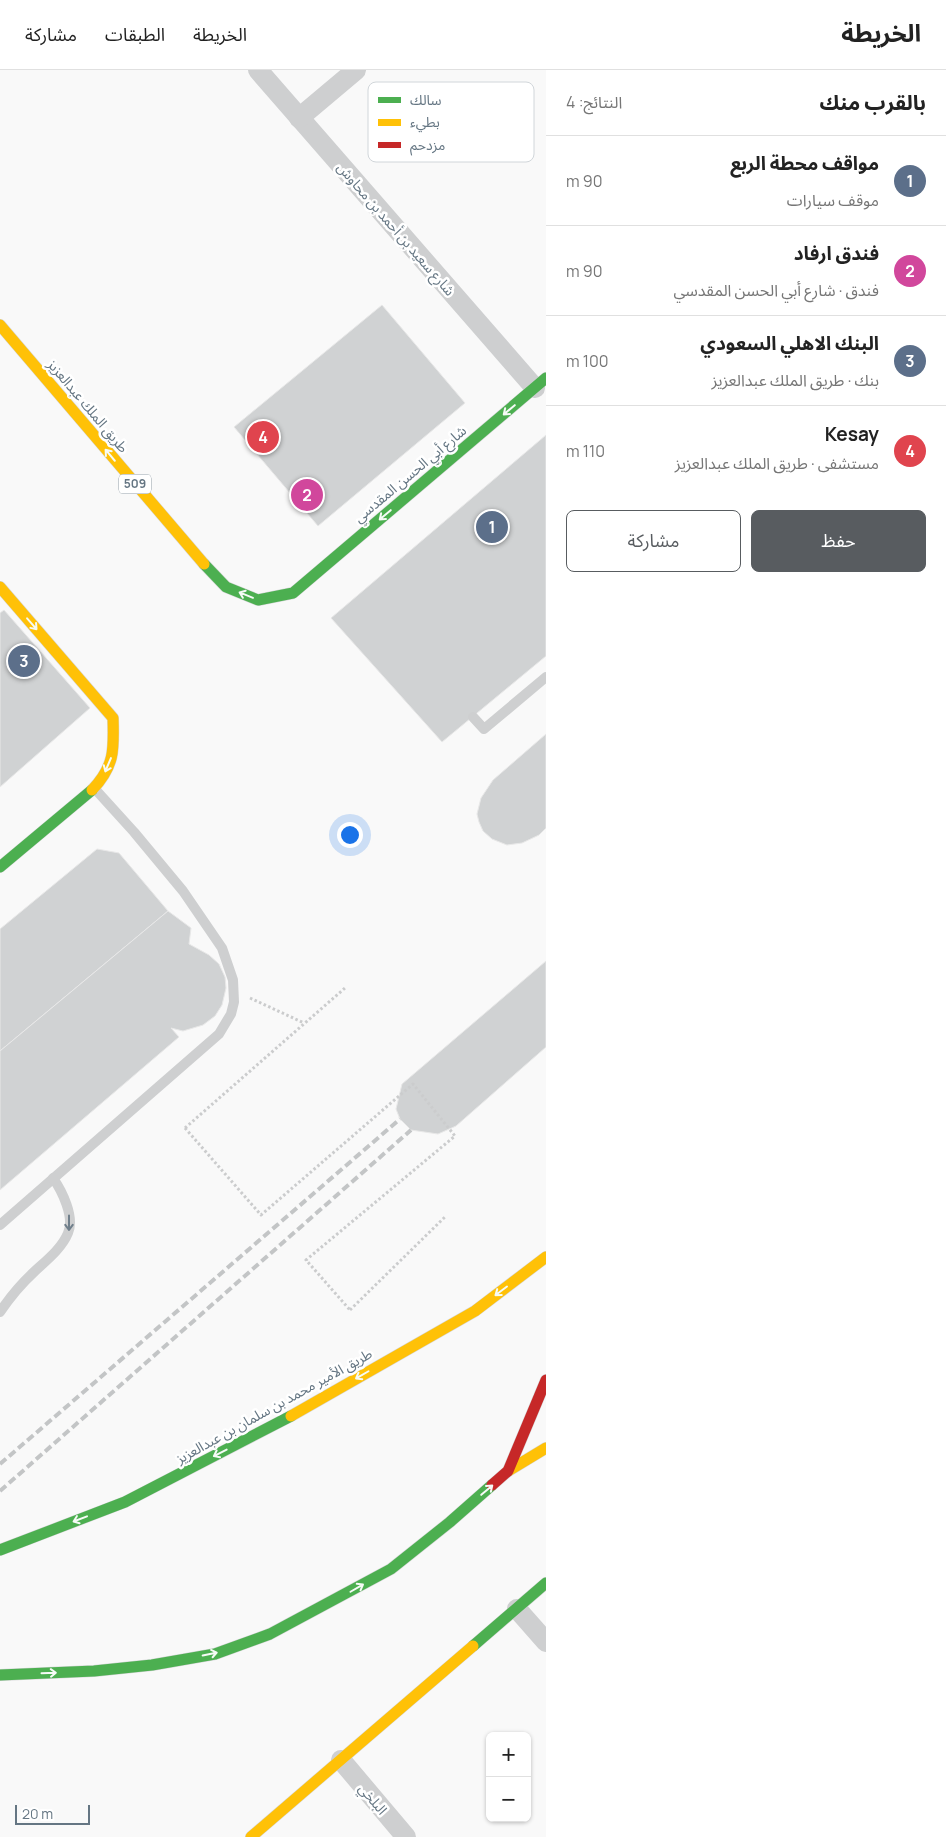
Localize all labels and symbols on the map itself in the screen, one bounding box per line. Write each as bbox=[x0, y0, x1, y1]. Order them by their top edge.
legend bbox=[368, 82, 534, 162]
text: سالك bbox=[410, 90, 442, 109]
text: بطيء bbox=[410, 112, 440, 133]
text: مزدحم bbox=[410, 135, 445, 156]
street label: شارع سعيد بن أحمد بن محاوش bbox=[332, 158, 460, 301]
street label: طريق الملك عبدالعزيز bbox=[42, 354, 133, 457]
one-way arrow bbox=[502, 404, 515, 416]
pin: 4 bbox=[247, 418, 279, 456]
street label: شارع أبي الحسن المقدسي bbox=[349, 421, 472, 528]
one-way arrow bbox=[104, 448, 116, 461]
road number: 509 bbox=[119, 474, 151, 494]
pin: 2 bbox=[291, 476, 323, 514]
pin: 1 bbox=[476, 508, 508, 546]
one-way arrow bbox=[378, 509, 391, 520]
one-way arrow bbox=[239, 590, 254, 599]
one-way arrow bbox=[26, 618, 38, 631]
pin: 3 bbox=[8, 642, 40, 680]
one-way arrow bbox=[103, 757, 112, 772]
your location bbox=[337, 822, 363, 848]
one-way arrow bbox=[64, 1215, 74, 1231]
one-way arrow bbox=[495, 1286, 508, 1297]
street label: طريق الأمير محمد بن سلمان بن عبدالعزيز bbox=[171, 1344, 376, 1469]
one-way arrow bbox=[355, 1370, 370, 1380]
one-way arrow bbox=[213, 1449, 228, 1458]
one-way arrow bbox=[480, 1485, 493, 1496]
one-way arrow bbox=[72, 1515, 88, 1524]
one-way arrow bbox=[350, 1583, 365, 1593]
one-way arrow bbox=[201, 1649, 217, 1659]
one-way arrow bbox=[40, 1669, 56, 1678]
street label: البلخي bbox=[353, 1779, 392, 1820]
scale bar bbox=[15, 1802, 90, 1825]

